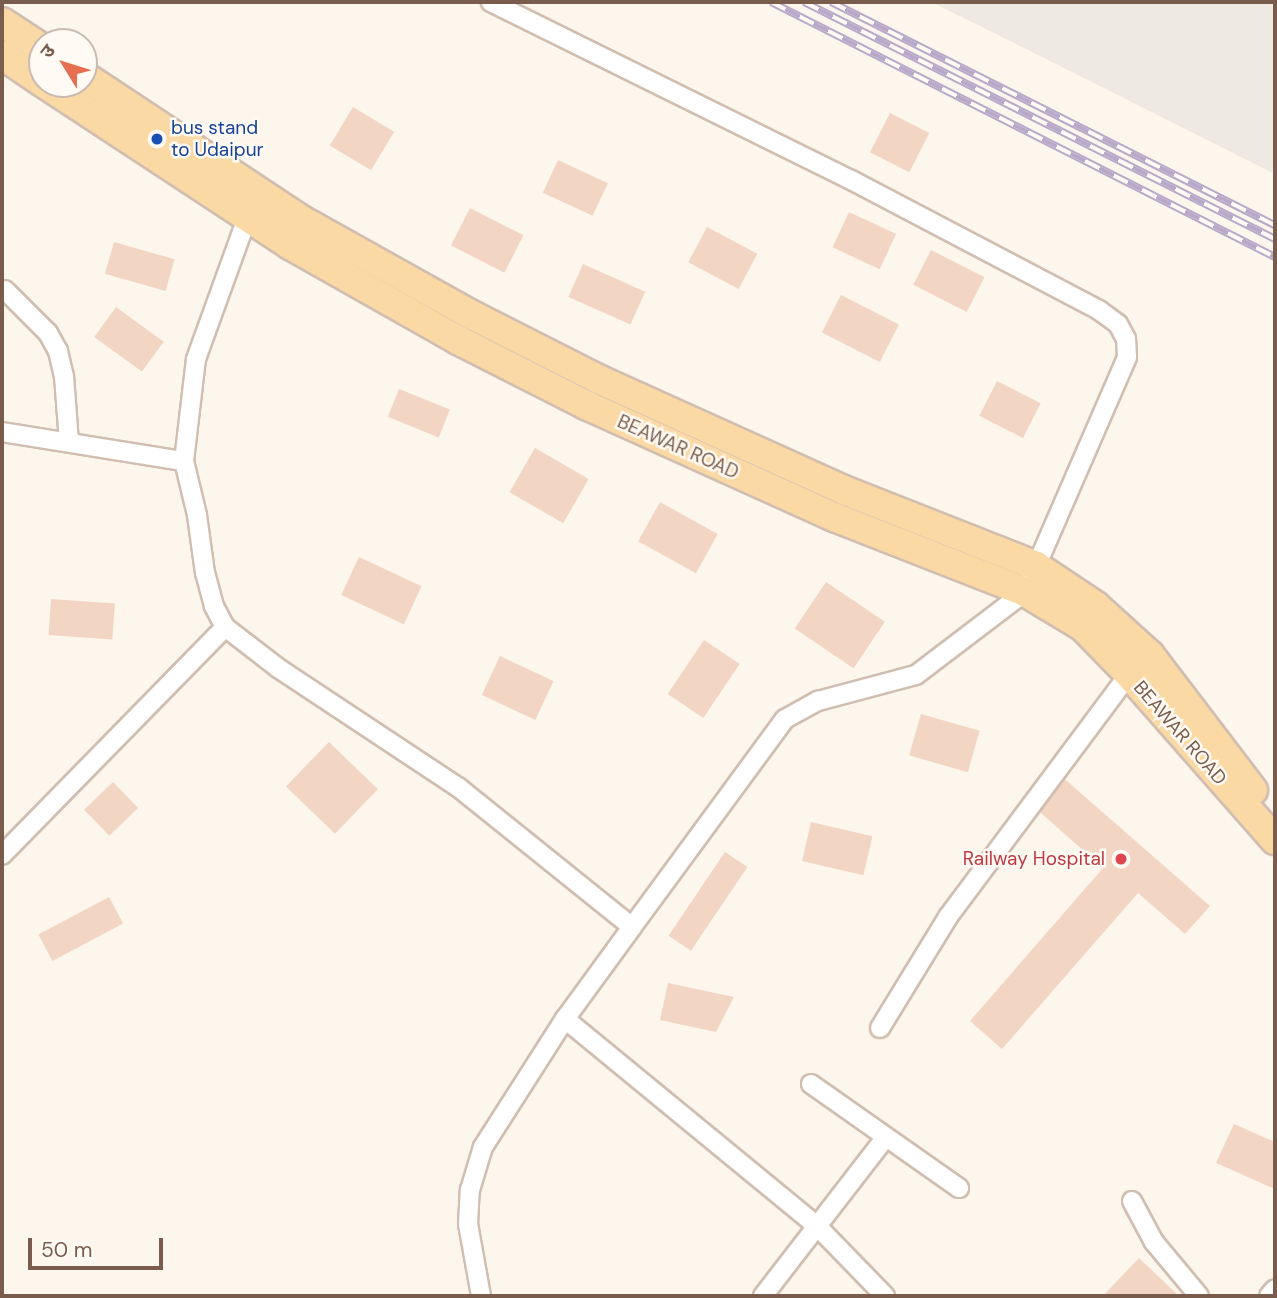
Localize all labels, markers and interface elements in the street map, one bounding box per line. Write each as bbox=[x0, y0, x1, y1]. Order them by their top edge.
north arrow bbox=[28, 28, 98, 98]
text: उ bbox=[34, 39, 61, 63]
place label: bus stand to Udaipur bbox=[171, 117, 264, 161]
marker: bus stand to Udaipur bbox=[149, 131, 165, 147]
street label: BEAWAR ROAD bbox=[614, 410, 742, 484]
street label: BEAWAR ROAD bbox=[1129, 676, 1231, 790]
place label: Railway Hospital bbox=[963, 848, 1105, 870]
marker: Railway Hospital bbox=[1111, 849, 1131, 869]
scale bar bbox=[32, 1224, 166, 1268]
text: 50 m bbox=[41, 1236, 92, 1264]

